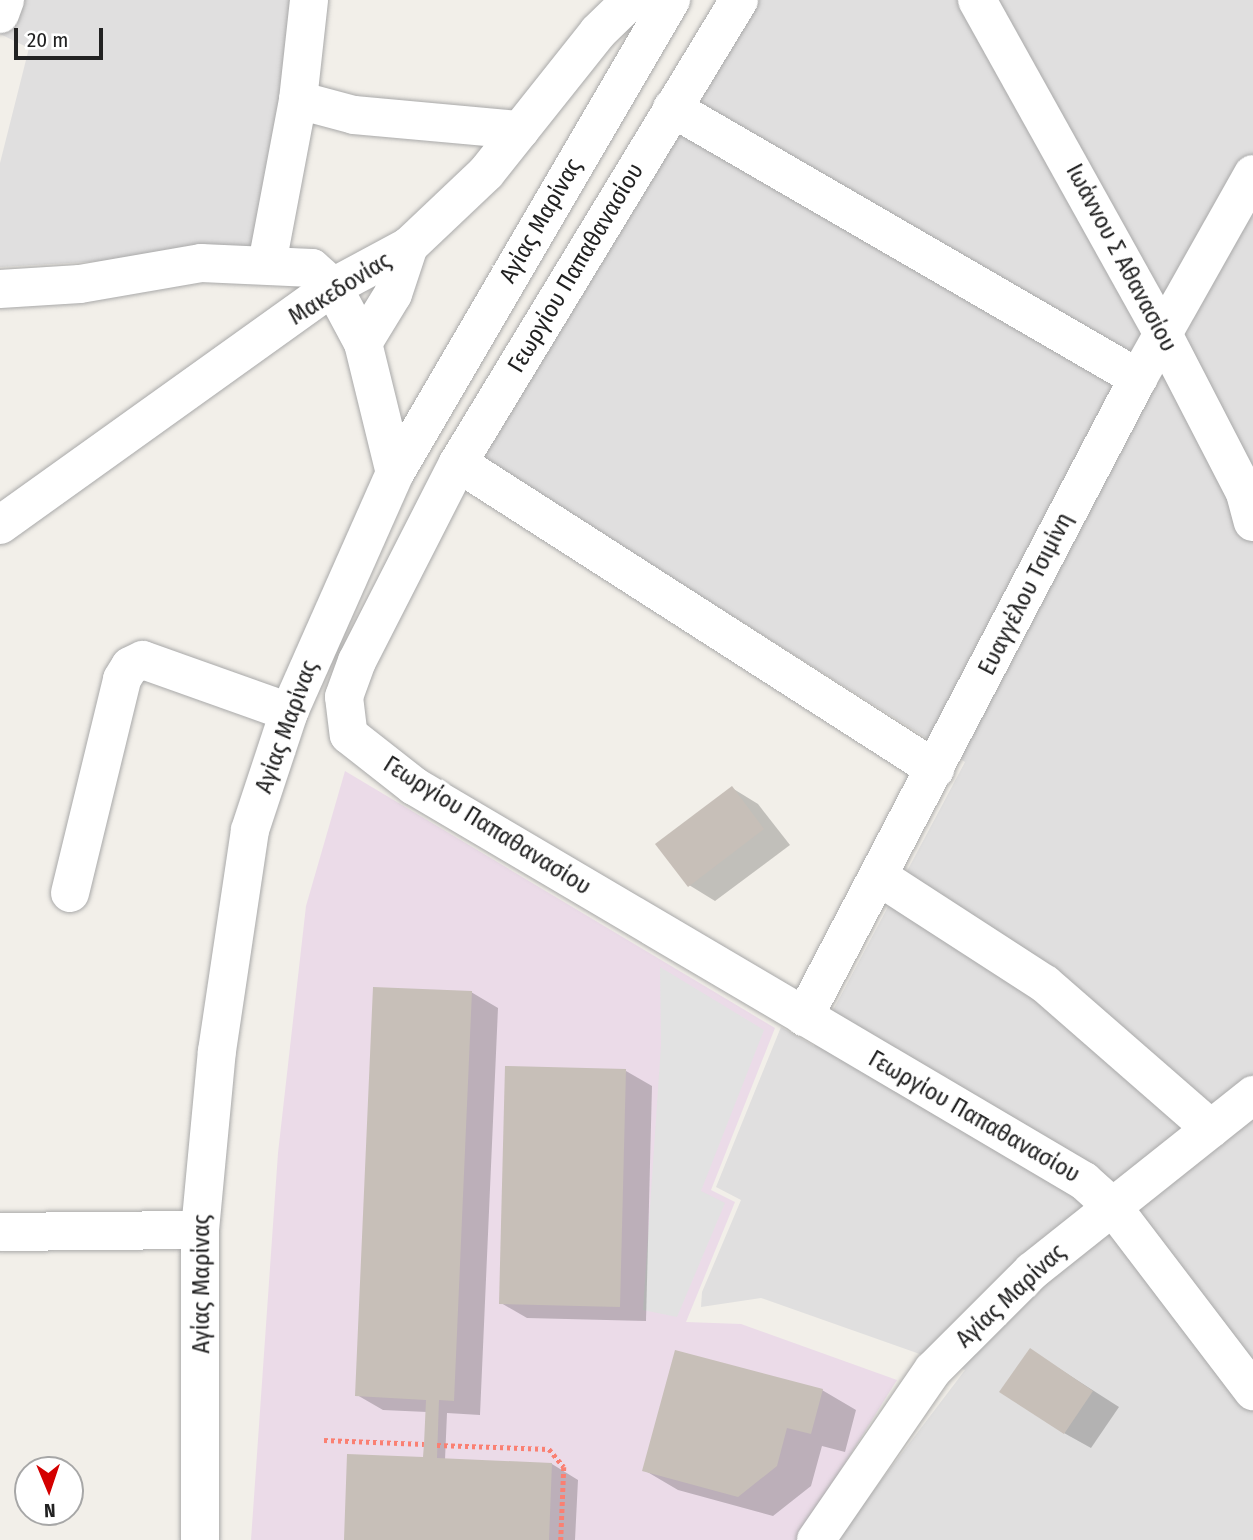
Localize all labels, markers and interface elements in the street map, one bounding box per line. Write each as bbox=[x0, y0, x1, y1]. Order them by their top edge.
scale bar bbox=[18, 14, 107, 58]
text: 20 m bbox=[27, 27, 68, 53]
street label: Αγίας Μαρίνας bbox=[494, 154, 588, 288]
street label: Γεωργίου Παπαθανασίου bbox=[502, 158, 650, 378]
street label: Ιωάννου Σ Αθανασίου bbox=[1059, 159, 1183, 357]
street label: Μακεδονίας bbox=[284, 246, 396, 332]
street label: Ευαγγέλου Τσιμίνη bbox=[973, 508, 1079, 680]
street label: Αγίας Μαρίνας bbox=[250, 657, 324, 797]
street label: Γεωργίου Παπαθανασίου bbox=[378, 750, 596, 902]
street label: Γεωργίου Παπαθανασίου bbox=[863, 1045, 1085, 1189]
street label: Αγίας Μαρίνας bbox=[188, 1214, 216, 1354]
street label: Αγίας Μαρίνας bbox=[950, 1238, 1072, 1354]
north arrow bbox=[14, 1456, 84, 1526]
text: N bbox=[44, 1499, 56, 1522]

